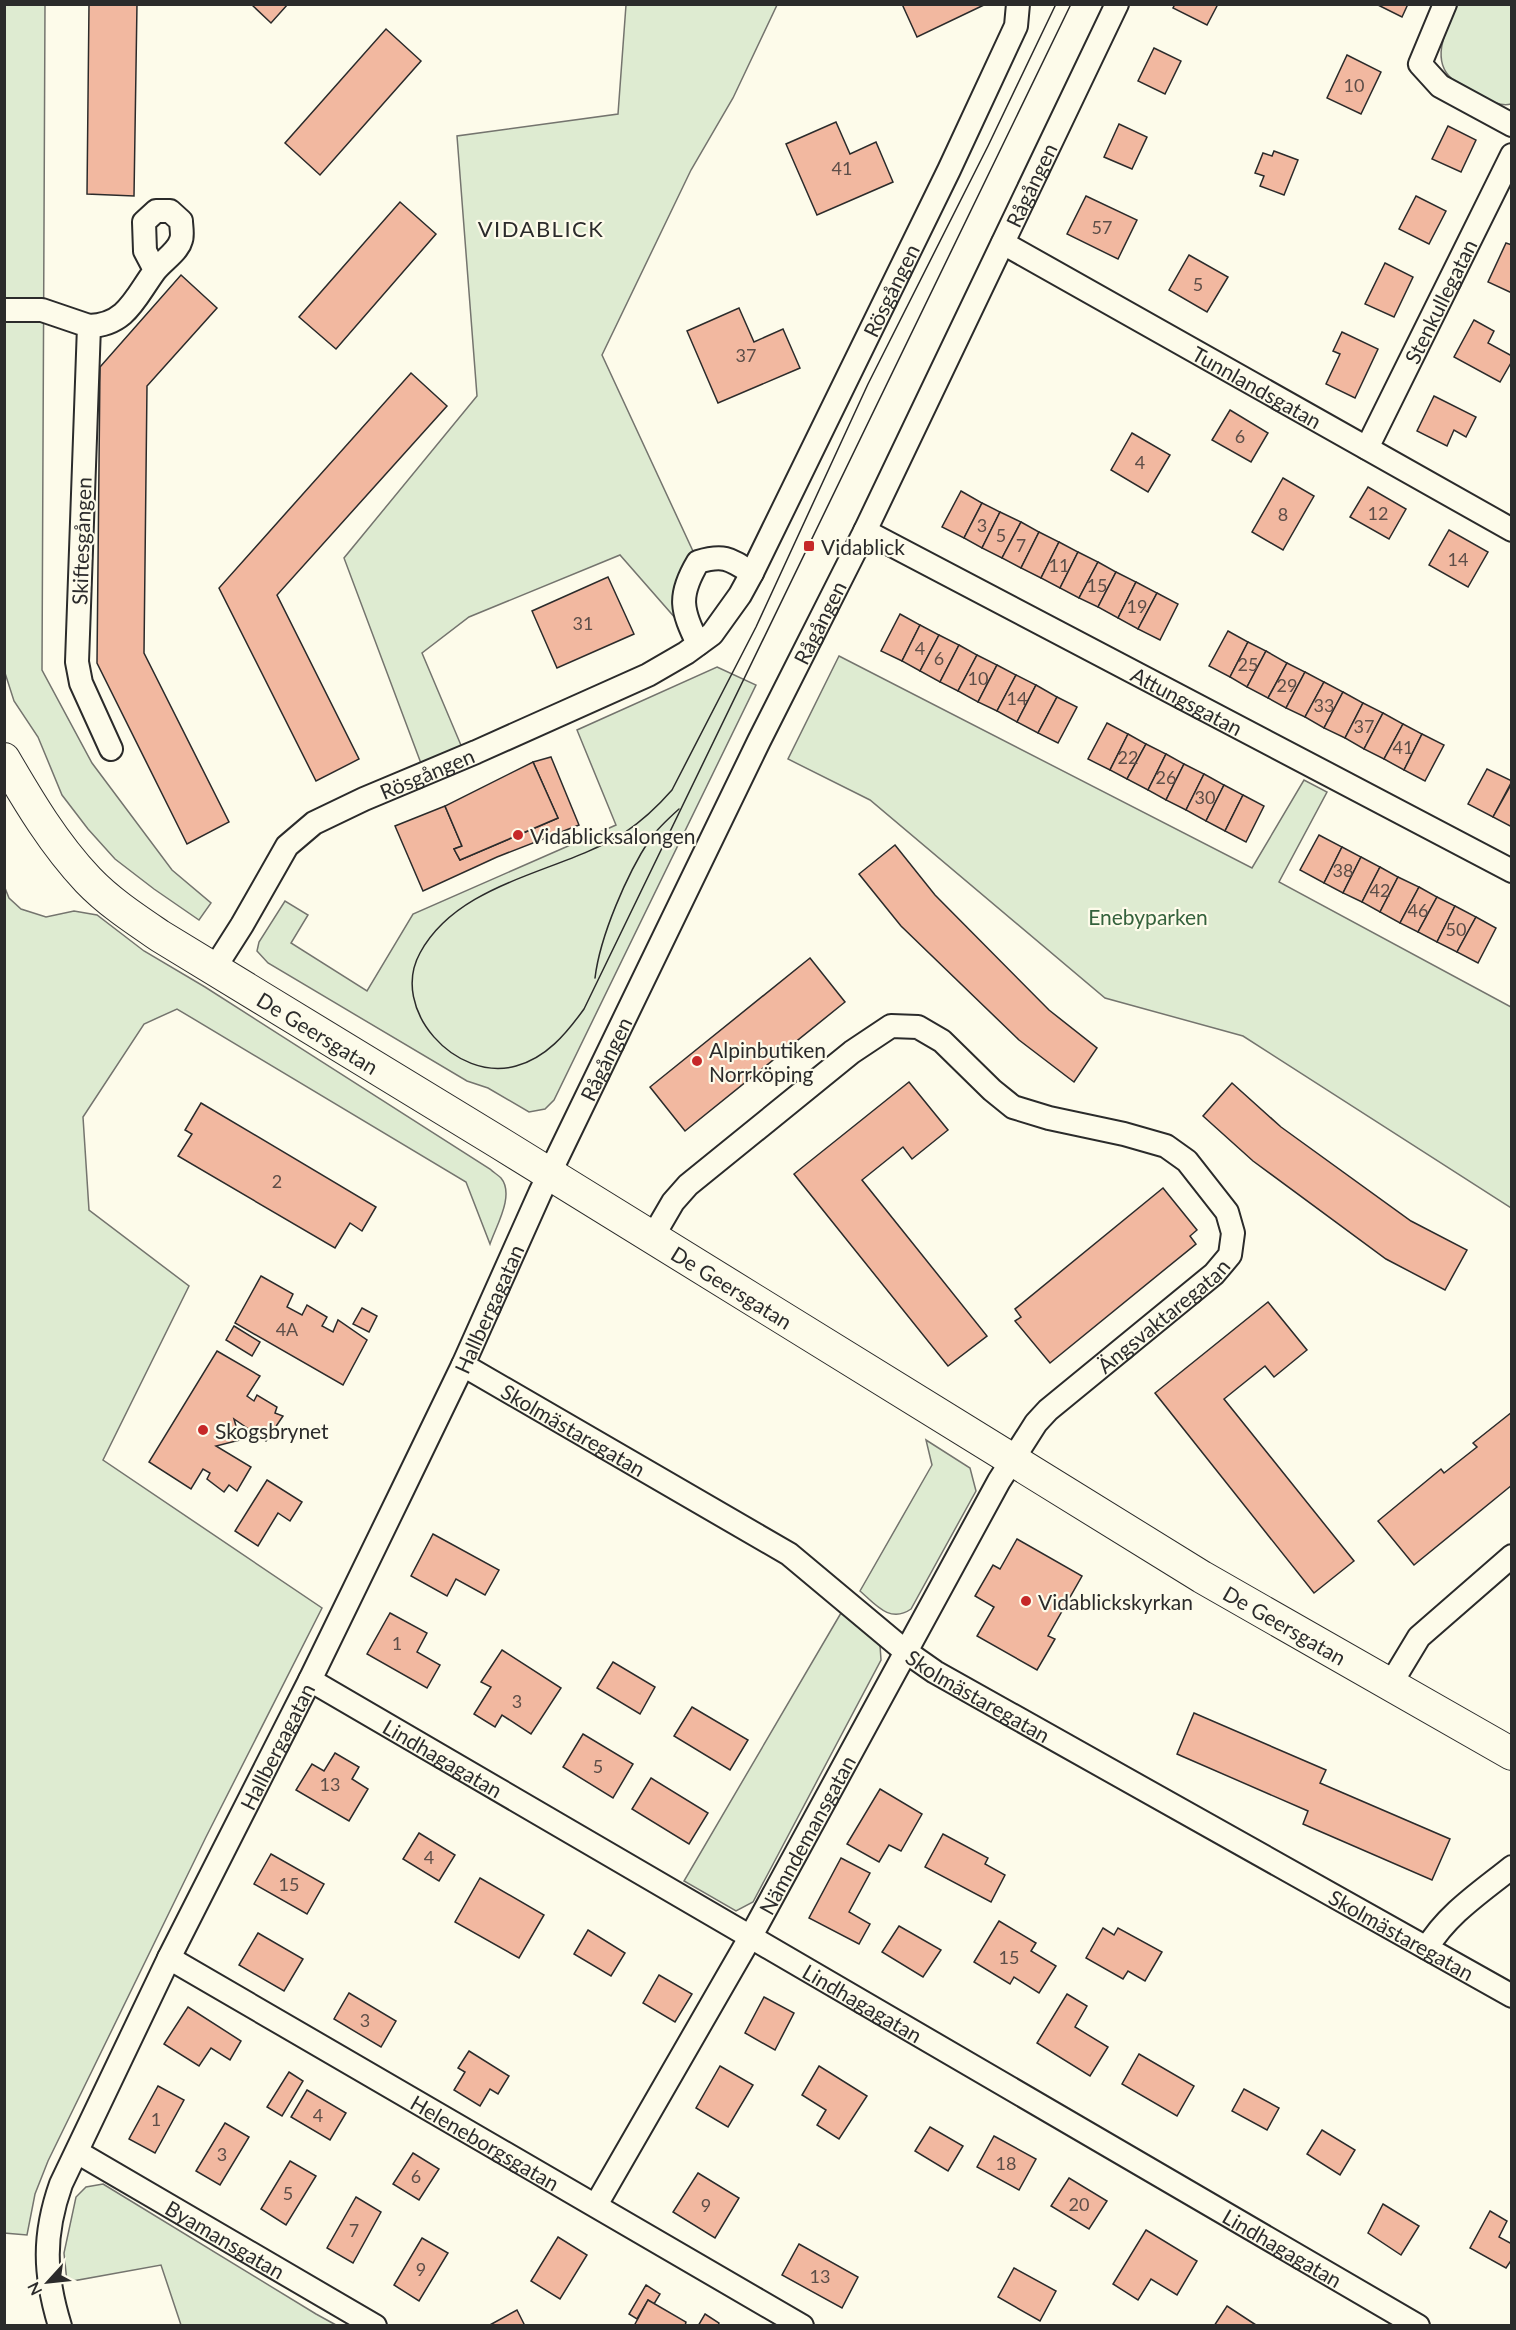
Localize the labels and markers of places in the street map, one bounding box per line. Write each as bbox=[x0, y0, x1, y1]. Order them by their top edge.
place label: Vidablick bbox=[821, 534, 905, 559]
marker: Vidablick bbox=[802, 539, 816, 553]
place label: Vidablicksalongen bbox=[530, 823, 696, 848]
marker: Vidablicksalongen bbox=[511, 828, 525, 842]
place label: Alpinbutiken Norrköping bbox=[709, 1037, 826, 1086]
marker: Alpinbutiken Norrköping bbox=[690, 1054, 704, 1068]
place label: Skogsbrynet bbox=[215, 1418, 329, 1443]
marker: Skogsbrynet bbox=[196, 1423, 210, 1437]
place label: Vidablickskyrkan bbox=[1038, 1589, 1193, 1614]
marker: Vidablickskyrkan bbox=[1019, 1594, 1033, 1608]

